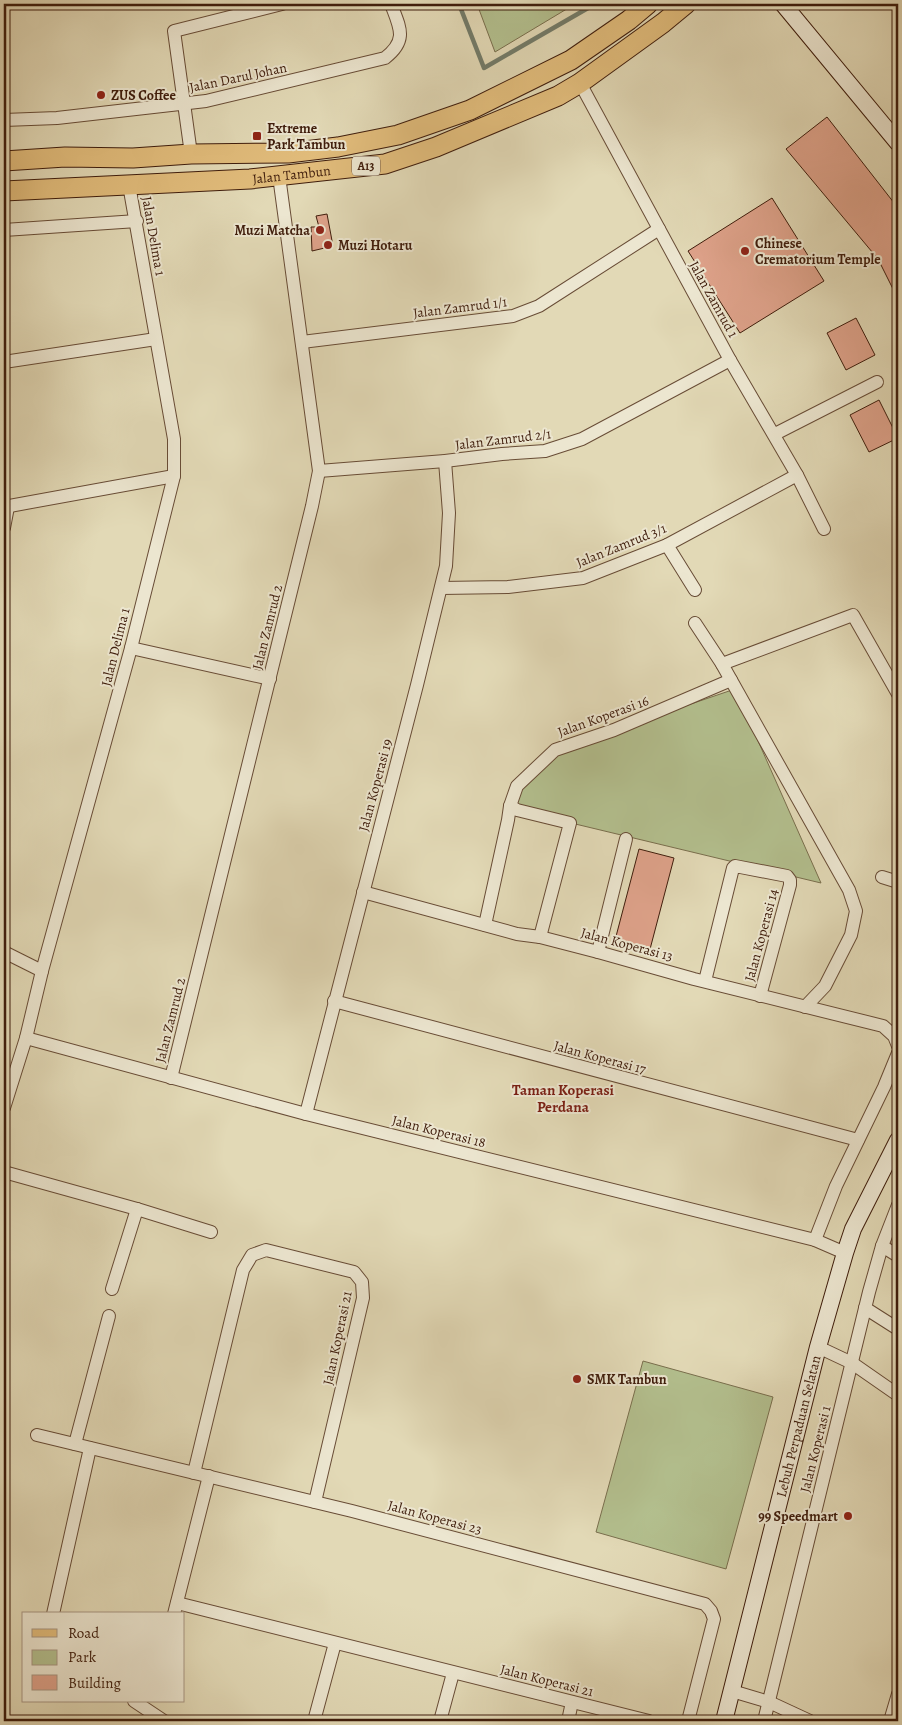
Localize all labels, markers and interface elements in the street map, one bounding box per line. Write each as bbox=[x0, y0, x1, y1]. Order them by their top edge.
street label: Jalan Darul Johan bbox=[188, 58, 289, 97]
place label: ZUS Coffee bbox=[111, 86, 177, 105]
marker: ZUS Coffee bbox=[95, 89, 107, 101]
place label: Extreme Park Tambun bbox=[267, 119, 346, 154]
marker: Extreme Park Tambun bbox=[251, 130, 263, 142]
road number: A13 bbox=[352, 157, 380, 176]
street label: Jalan Tambun bbox=[251, 161, 332, 189]
street label: Jalan Delima 1 bbox=[137, 195, 170, 277]
place label: Muzi Matcha bbox=[234, 221, 310, 240]
marker: Muzi Matcha bbox=[314, 224, 326, 236]
place label: Chinese Crematorium Temple bbox=[755, 234, 881, 269]
place label: Muzi Hotaru bbox=[338, 236, 413, 255]
marker: Muzi Hotaru bbox=[322, 239, 334, 251]
marker: Chinese Crematorium Temple bbox=[739, 245, 751, 257]
street label: Jalan Zamrud 1 bbox=[685, 257, 743, 341]
street label: Jalan Zamrud 1/1 bbox=[412, 292, 508, 323]
street label: Jalan Zamrud 2/1 bbox=[454, 424, 552, 455]
street label: Jalan Zamrud 3/1 bbox=[573, 519, 669, 572]
street label: Jalan Zamrud 2 bbox=[248, 582, 287, 672]
street label: Jalan Delima 1 bbox=[97, 606, 134, 688]
street label: Jalan Koperasi 16 bbox=[555, 691, 651, 742]
street label: Jalan Koperasi 19 bbox=[354, 737, 397, 834]
street label: Jalan Koperasi 14 bbox=[740, 887, 783, 984]
street label: Jalan Koperasi 13 bbox=[579, 923, 675, 966]
street label: Jalan Zamrud 2 bbox=[151, 975, 190, 1065]
street label: Jalan Koperasi 17 bbox=[552, 1036, 648, 1079]
district label: Taman Koperasi Perdana bbox=[512, 1080, 615, 1117]
street label: Jalan Koperasi 18 bbox=[390, 1111, 488, 1152]
street label: Jalan Koperasi 21 bbox=[318, 1289, 357, 1387]
street label: Lebuh Perpaduan Selatan bbox=[772, 1353, 826, 1499]
place label: SMK Tambun bbox=[587, 1370, 667, 1389]
marker: SMK Tambun bbox=[571, 1373, 583, 1385]
street label: Jalan Koperasi 1 bbox=[796, 1403, 836, 1495]
street label: Jalan Koperasi 23 bbox=[386, 1496, 484, 1539]
place label: 99 Speedmart bbox=[758, 1507, 838, 1526]
marker: 99 Speedmart bbox=[842, 1510, 854, 1522]
legend bbox=[22, 1612, 185, 1702]
text: Road bbox=[68, 1623, 100, 1643]
text: Park bbox=[68, 1647, 97, 1667]
street label: Jalan Koperasi 21 bbox=[498, 1660, 596, 1701]
text: Building bbox=[68, 1673, 121, 1693]

